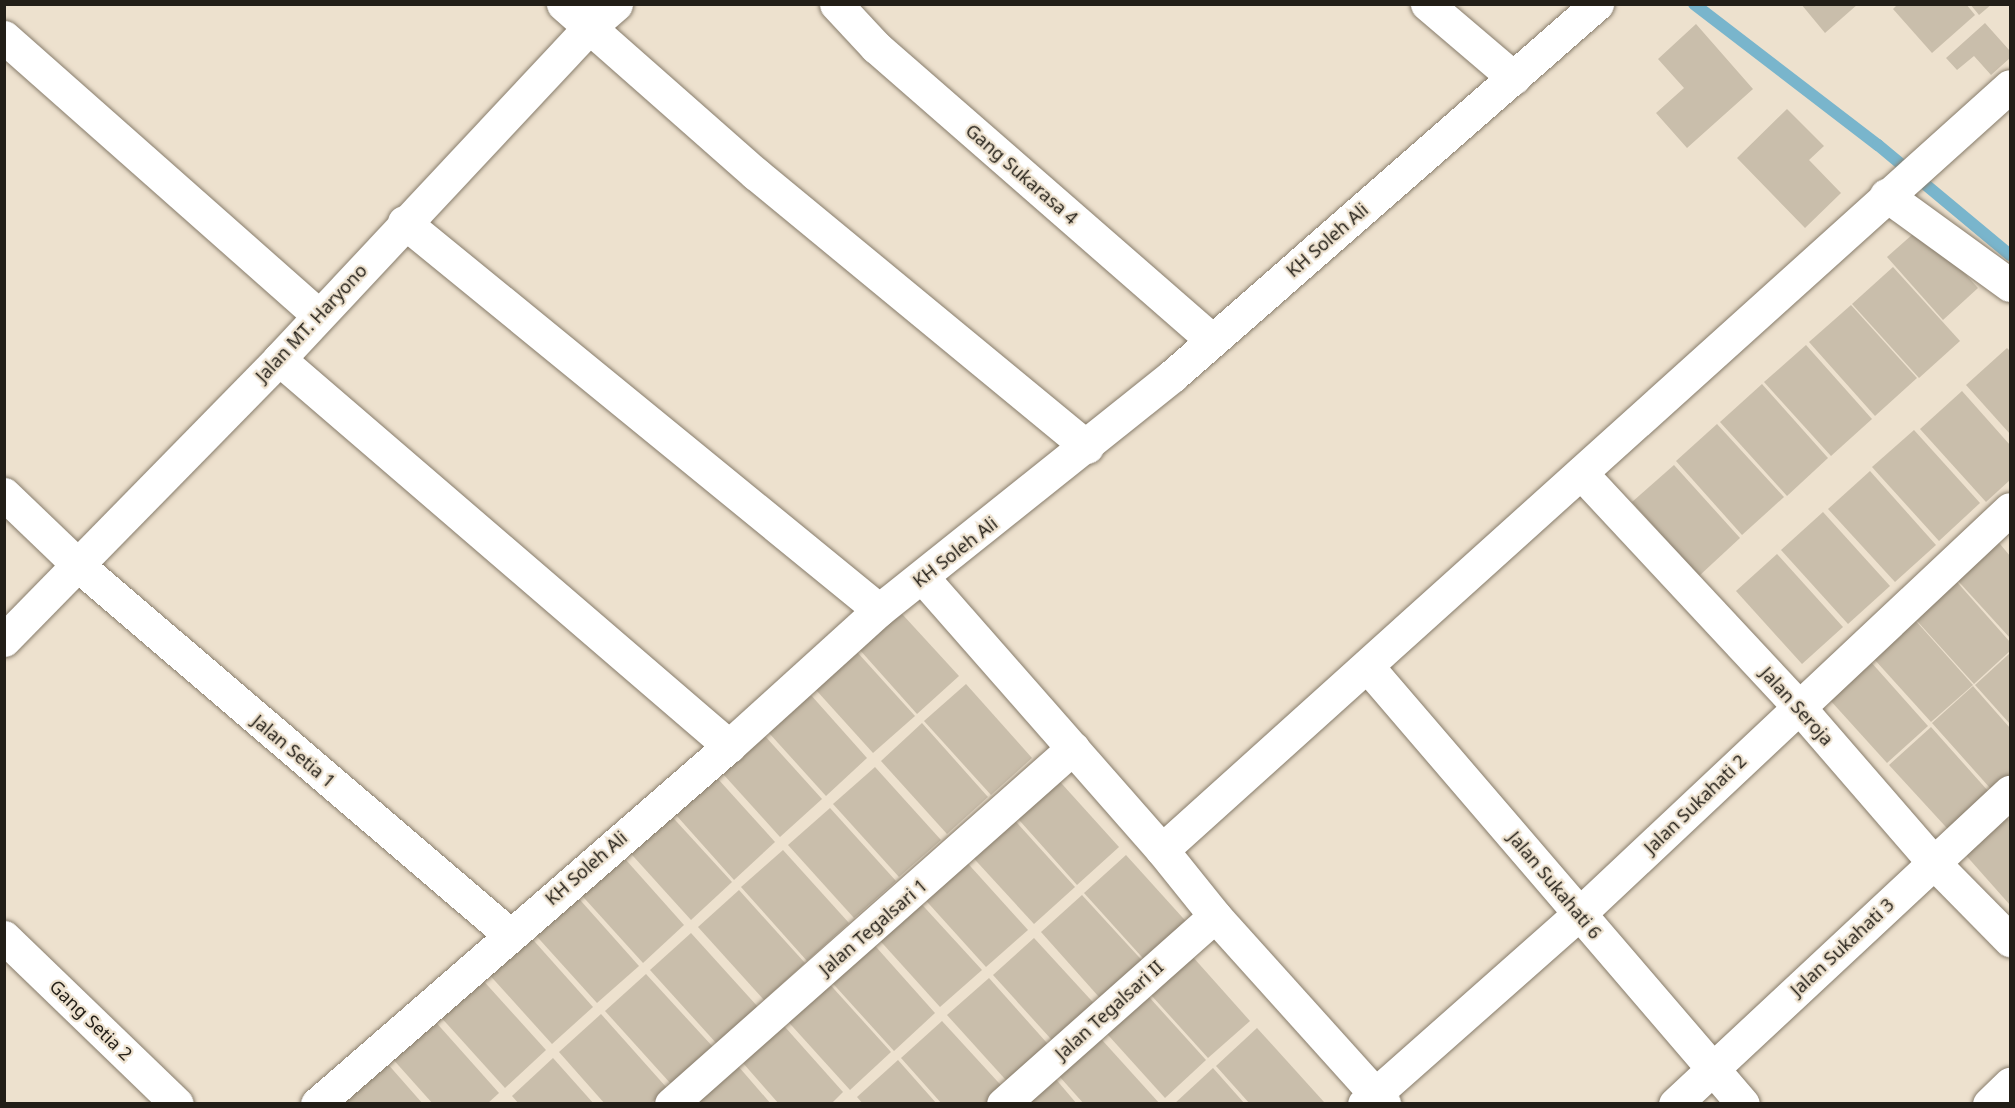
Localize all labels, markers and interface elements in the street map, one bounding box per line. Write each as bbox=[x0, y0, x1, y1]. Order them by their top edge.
street label: Gang Sukarasa 4 bbox=[961, 119, 1083, 229]
street label: KH Soleh Ali bbox=[1282, 199, 1372, 281]
street label: Jalan MT. Haryono bbox=[251, 260, 371, 386]
street label: KH Soleh Ali bbox=[908, 512, 1002, 592]
street label: Jalan Seroja bbox=[1756, 662, 1838, 750]
street label: Jalan Setia 1 bbox=[248, 710, 340, 792]
street label: Jalan Sukahati 2 bbox=[1639, 750, 1751, 858]
street label: KH Soleh Ali bbox=[541, 827, 631, 909]
street label: Jalan Sukahati 6 bbox=[1504, 827, 1606, 943]
street label: Jalan Tegalsari 1 bbox=[815, 874, 931, 980]
street label: Jalan Sukahati 3 bbox=[1786, 894, 1898, 1000]
street label: Jalan Tegalsari II bbox=[1051, 956, 1167, 1064]
street label: Gang Setia 2 bbox=[45, 975, 137, 1065]

